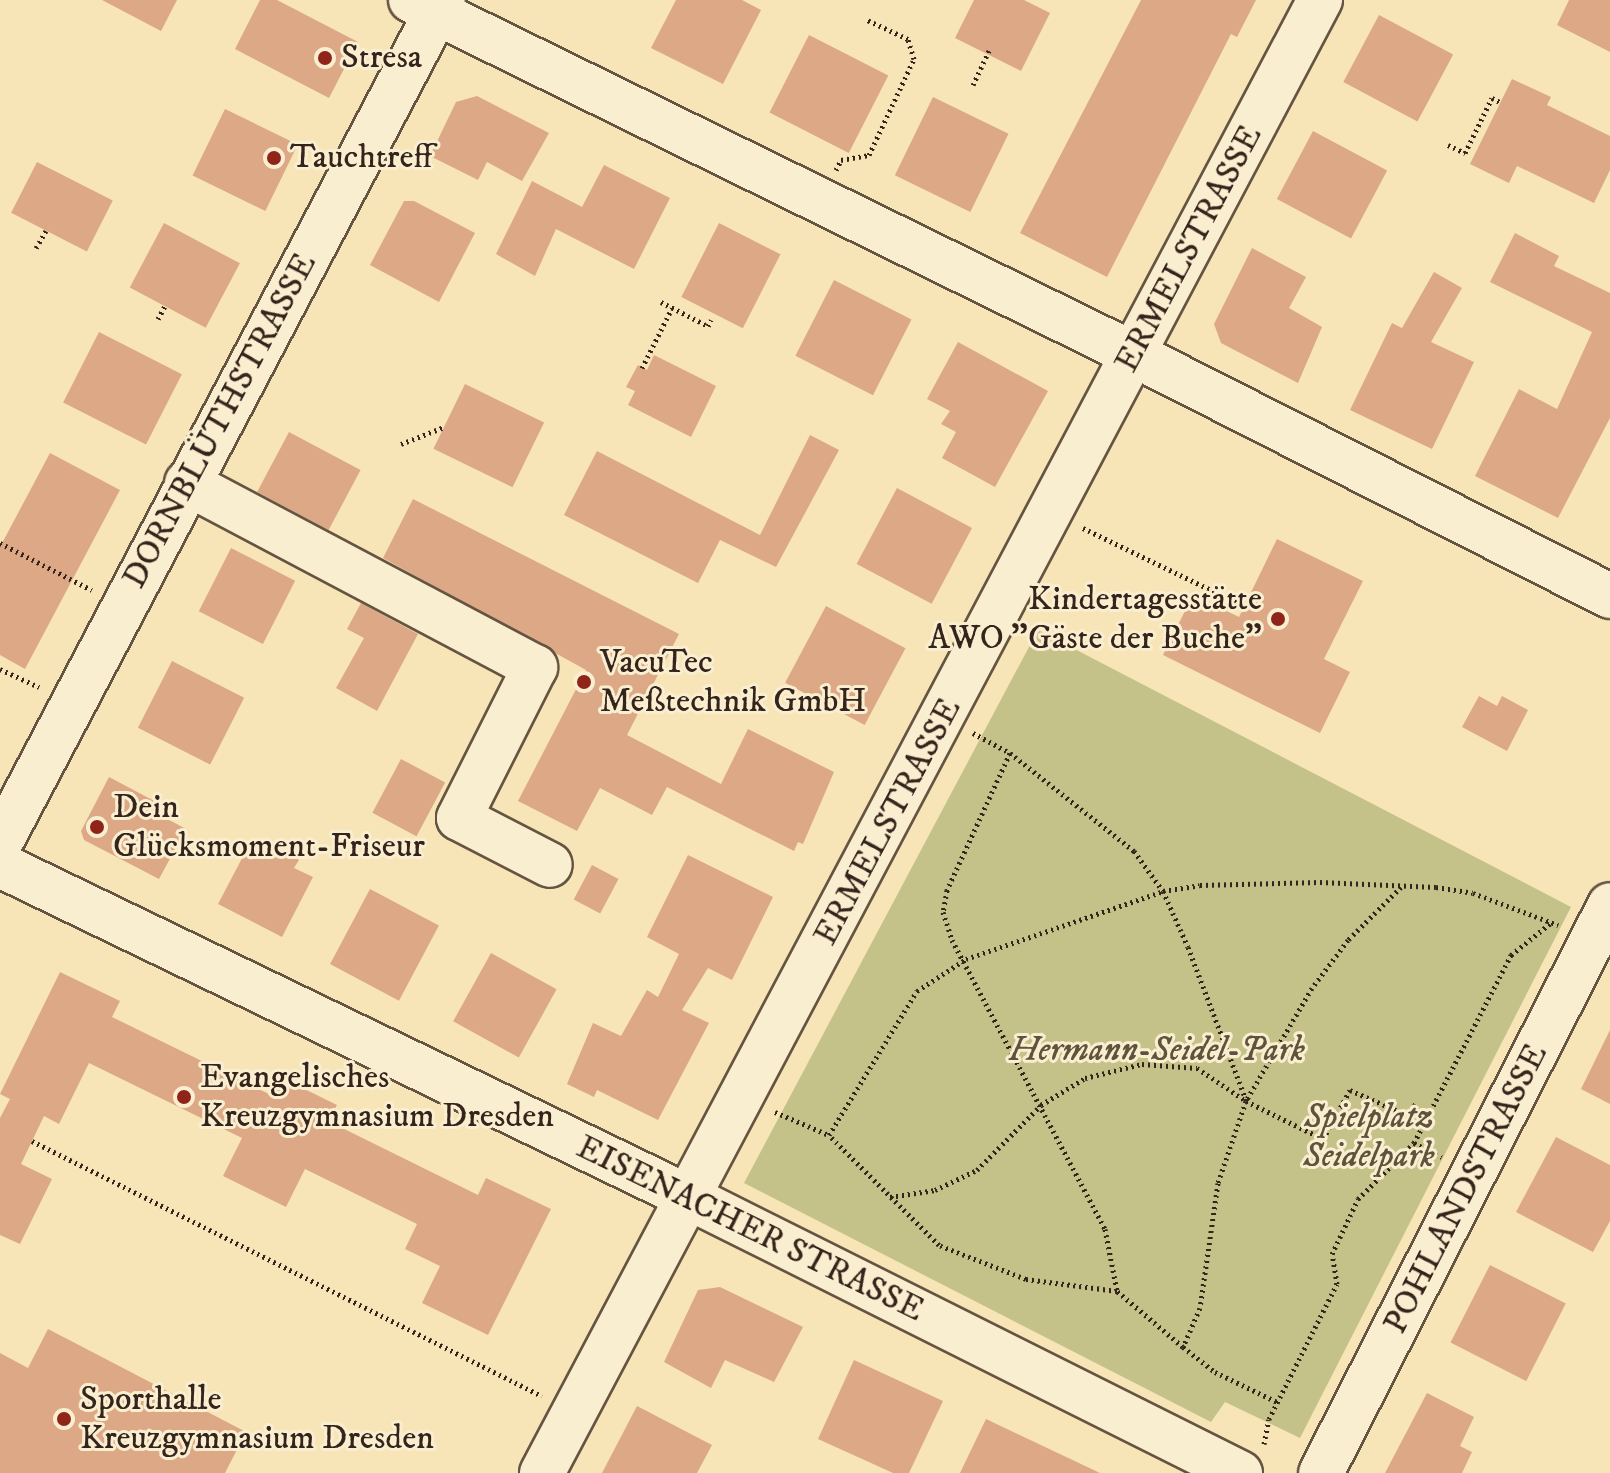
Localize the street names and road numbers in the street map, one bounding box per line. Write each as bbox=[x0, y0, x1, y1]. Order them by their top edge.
street label: ERMELSTRASSE bbox=[1107, 118, 1271, 380]
street label: DORNBLÜTHSTRASSE bbox=[114, 247, 326, 595]
street label: ERMELSTRASSE bbox=[806, 691, 970, 953]
street label: POHLANDSTRASSE bbox=[1375, 1037, 1557, 1341]
street label: EISENACHER STRASSE bbox=[570, 1127, 930, 1331]

